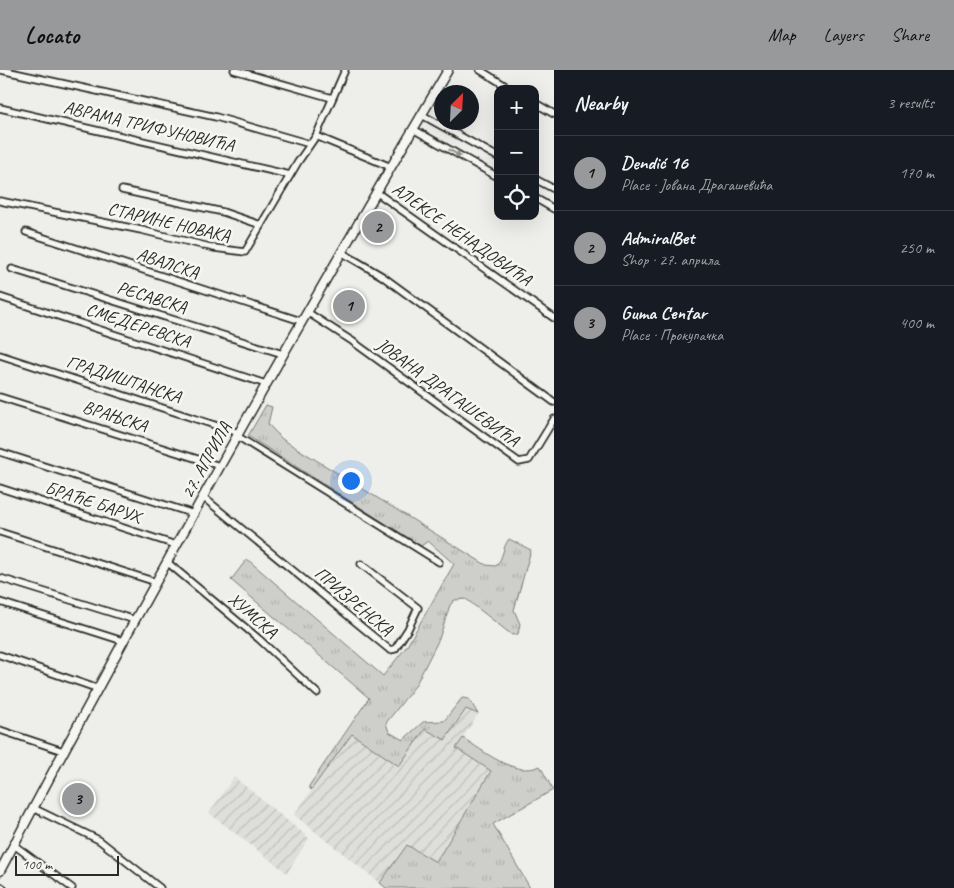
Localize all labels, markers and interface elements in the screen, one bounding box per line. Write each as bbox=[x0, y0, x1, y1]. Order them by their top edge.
text: Locato bbox=[25, 20, 79, 50]
text: Map bbox=[768, 24, 796, 46]
text: Layers bbox=[824, 24, 863, 46]
text: Share bbox=[891, 24, 929, 46]
north arrow bbox=[434, 85, 479, 130]
map controls bbox=[494, 85, 539, 220]
button: + bbox=[494, 85, 539, 130]
text: Nearby bbox=[574, 90, 627, 116]
text: 3 results bbox=[887, 93, 934, 113]
street label: АВРАМА ТРИФУНОВИЋА bbox=[62, 96, 237, 157]
button: − bbox=[494, 130, 539, 175]
one-way arrow bbox=[448, 149, 463, 157]
text: Dendić 16 bbox=[621, 151, 688, 175]
text: 1 bbox=[586, 163, 594, 183]
text: 170 m bbox=[900, 163, 934, 183]
button: locate bbox=[494, 175, 539, 220]
text: Place · Јована Драгашевића bbox=[621, 175, 772, 195]
street label: АЛЕКСЕ НЕНАДОВИЋА bbox=[388, 178, 537, 291]
street label: СТАРИНЕ НОВАКА bbox=[106, 197, 233, 247]
pin: 2 bbox=[362, 208, 394, 246]
text: AdmiralBet bbox=[621, 226, 694, 250]
text: 2 bbox=[586, 238, 594, 258]
text: 250 m bbox=[900, 238, 934, 258]
street label: АВАЛСКА bbox=[134, 243, 203, 284]
text: Shop · 27. априла bbox=[621, 250, 719, 270]
street label: РЕСАВСКА bbox=[114, 276, 190, 318]
pin: 1 bbox=[333, 287, 365, 325]
street label: СМЕДЕРЕВСКА bbox=[83, 298, 194, 353]
text: Guma Centar bbox=[621, 301, 707, 325]
text: 3 bbox=[586, 313, 594, 333]
text: 400 m bbox=[900, 313, 934, 333]
text: Place · Прокупачка bbox=[621, 325, 723, 345]
street label: ЈОВАНА ДРАГАШЕВИЋА bbox=[372, 332, 524, 452]
street label: ГРАДИШТАНСКА bbox=[64, 350, 185, 408]
street label: ВРАЊСКА bbox=[80, 395, 151, 437]
street label: 27. АПРИЛА bbox=[176, 417, 236, 502]
your location bbox=[338, 468, 364, 494]
street label: БРАЋЕ БАРУХ bbox=[43, 476, 146, 529]
street label: ПРИЗРЕНСКА bbox=[310, 562, 398, 641]
street label: ХУМСКА bbox=[224, 588, 283, 643]
pin: 3 bbox=[62, 780, 94, 818]
scale bar bbox=[15, 853, 119, 876]
text: 100 m bbox=[22, 856, 52, 873]

